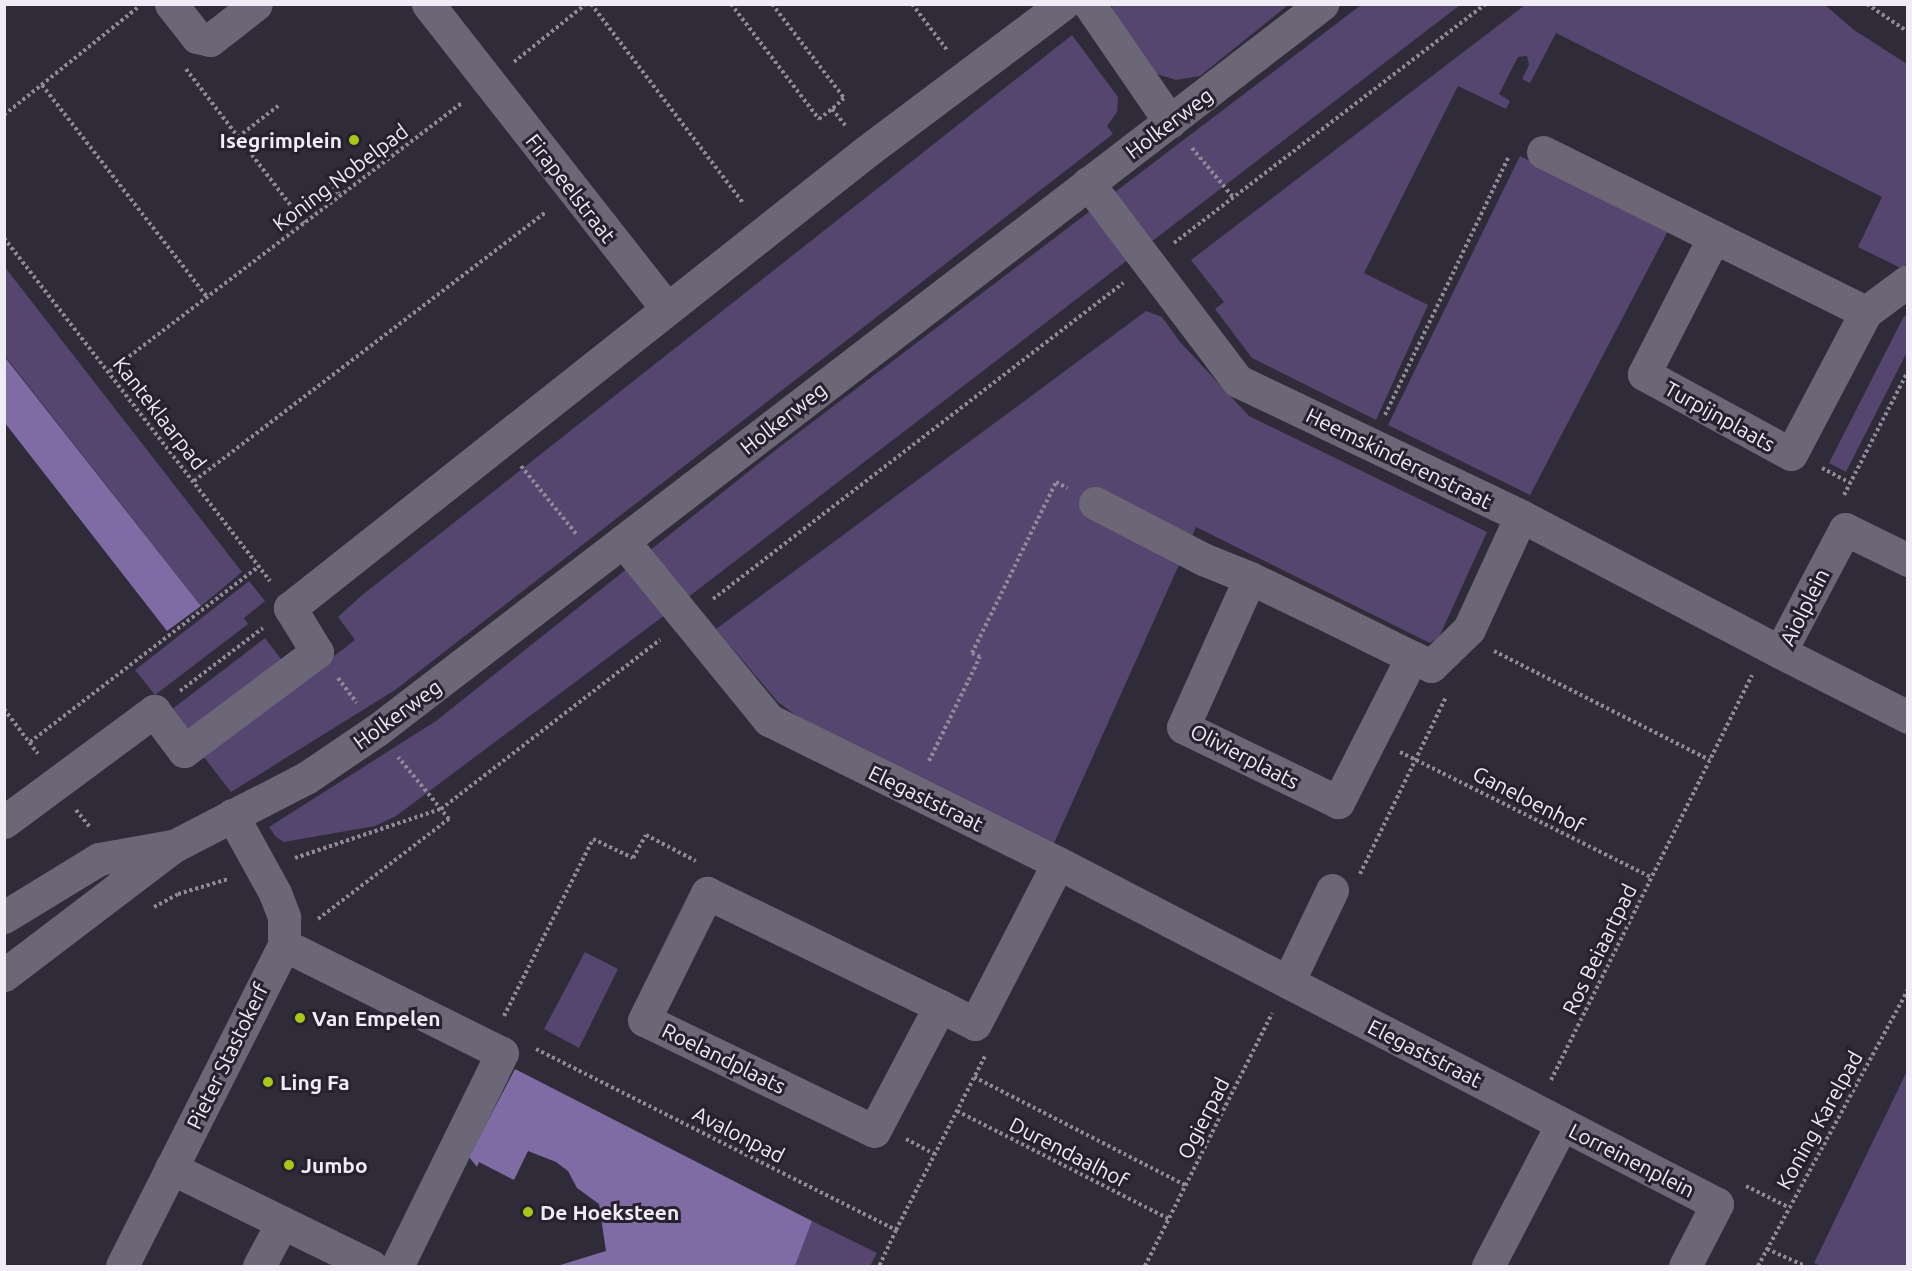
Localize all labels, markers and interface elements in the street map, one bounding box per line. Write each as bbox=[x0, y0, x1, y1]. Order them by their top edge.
street label: Holkerweg bbox=[1120, 82, 1218, 164]
street label: Koning Nobelpad bbox=[267, 118, 413, 236]
place label: Isegrimplein bbox=[220, 127, 342, 153]
street label: Firapeelstraat bbox=[521, 129, 621, 247]
marker: Isegrimplein bbox=[347, 133, 361, 147]
street label: Kanteklaarpad bbox=[108, 351, 212, 475]
street label: Turpijnplaats bbox=[1660, 375, 1780, 457]
street label: Holkerweg bbox=[735, 376, 831, 460]
street label: Heemskinderenstraat bbox=[1302, 402, 1496, 514]
street label: Aiolplein bbox=[1774, 564, 1834, 650]
street label: Holkerweg bbox=[348, 674, 446, 754]
street label: Olivierplaats bbox=[1186, 718, 1304, 794]
street label: Elegaststraat bbox=[865, 759, 987, 837]
street label: Ganeloenhof bbox=[1469, 760, 1589, 838]
street label: Ros Beiaartpad bbox=[1556, 879, 1642, 1019]
street label: Pieter Stastokerf bbox=[181, 979, 273, 1133]
place label: Van Empelen bbox=[312, 1005, 441, 1031]
marker: Van Empelen bbox=[293, 1011, 307, 1025]
street label: Elegaststraat bbox=[1364, 1014, 1486, 1092]
street label: Roelandplaats bbox=[658, 1017, 790, 1099]
street label: Koning Karelpad bbox=[1770, 1046, 1868, 1194]
place label: Ling Fa bbox=[280, 1069, 350, 1095]
street label: Ogierpad bbox=[1172, 1073, 1234, 1163]
marker: Ling Fa bbox=[261, 1075, 275, 1089]
street label: Avalonpad bbox=[689, 1100, 789, 1168]
street label: Durendaalhof bbox=[1005, 1111, 1133, 1193]
street label: Lorreinenplein bbox=[1565, 1118, 1699, 1202]
place label: Jumbo bbox=[301, 1152, 368, 1178]
marker: Jumbo bbox=[282, 1158, 296, 1172]
place label: De Hoeksteen bbox=[540, 1199, 679, 1225]
marker: De Hoeksteen bbox=[521, 1205, 535, 1219]

